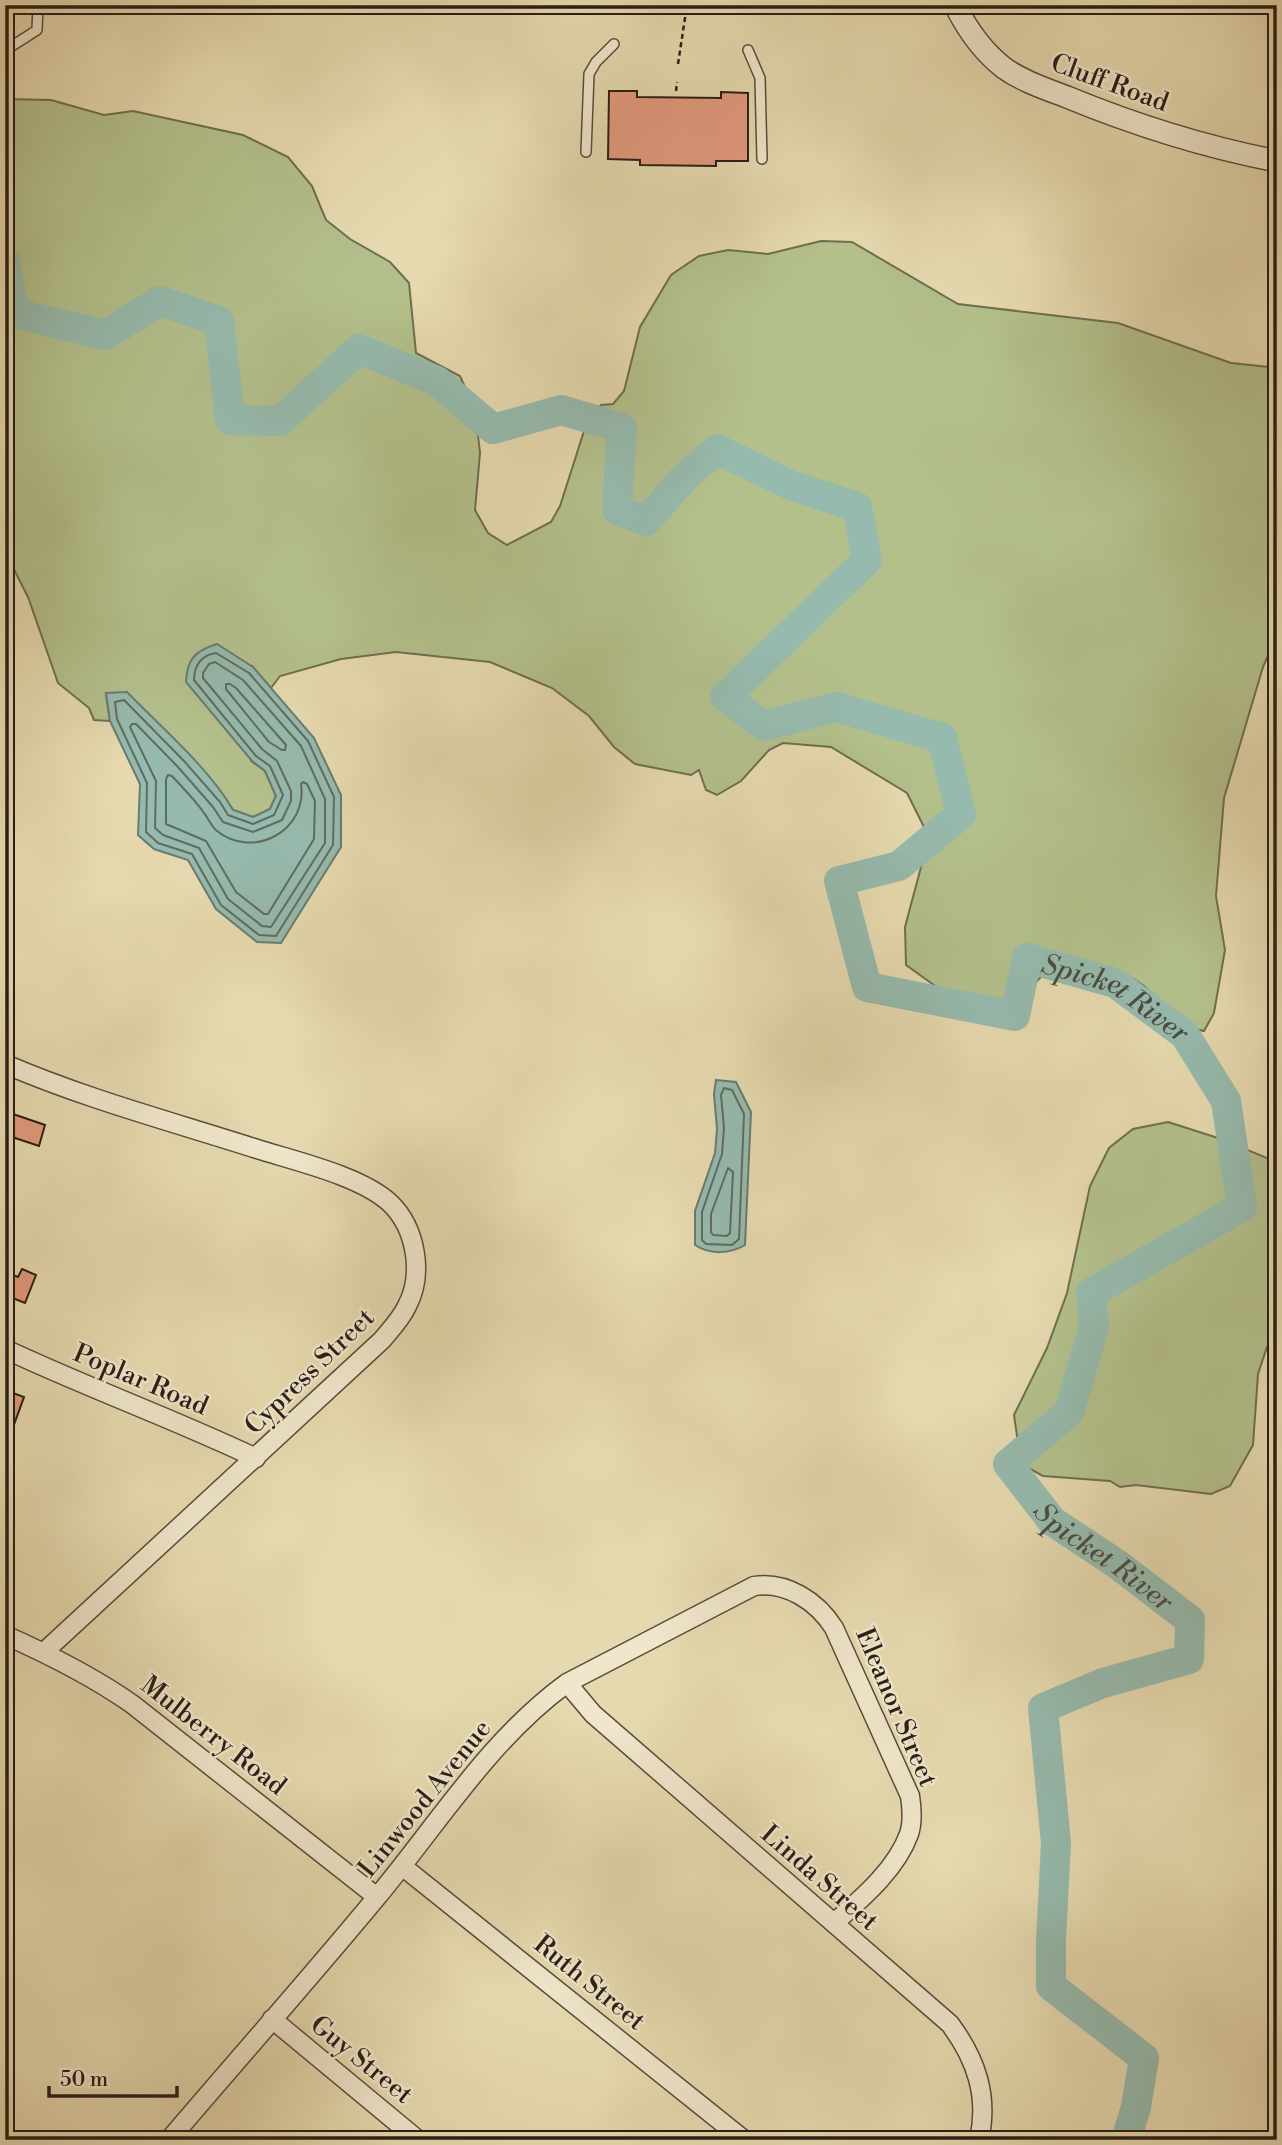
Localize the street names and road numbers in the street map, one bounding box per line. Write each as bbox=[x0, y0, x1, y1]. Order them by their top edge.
street label: Cluff Road bbox=[1046, 47, 1173, 119]
street label: Cypress Street bbox=[238, 1302, 381, 1442]
street label: Poplar Road bbox=[68, 1337, 213, 1423]
street label: Eleanor Street bbox=[848, 1623, 944, 1792]
street label: Mulberry Road bbox=[134, 1669, 293, 1803]
street label: Linwood Avenue bbox=[351, 1713, 498, 1884]
street label: Linda Street bbox=[754, 1818, 885, 1937]
street label: Ruth Street bbox=[527, 1928, 651, 2037]
street label: Guy Street bbox=[304, 2009, 419, 2111]

